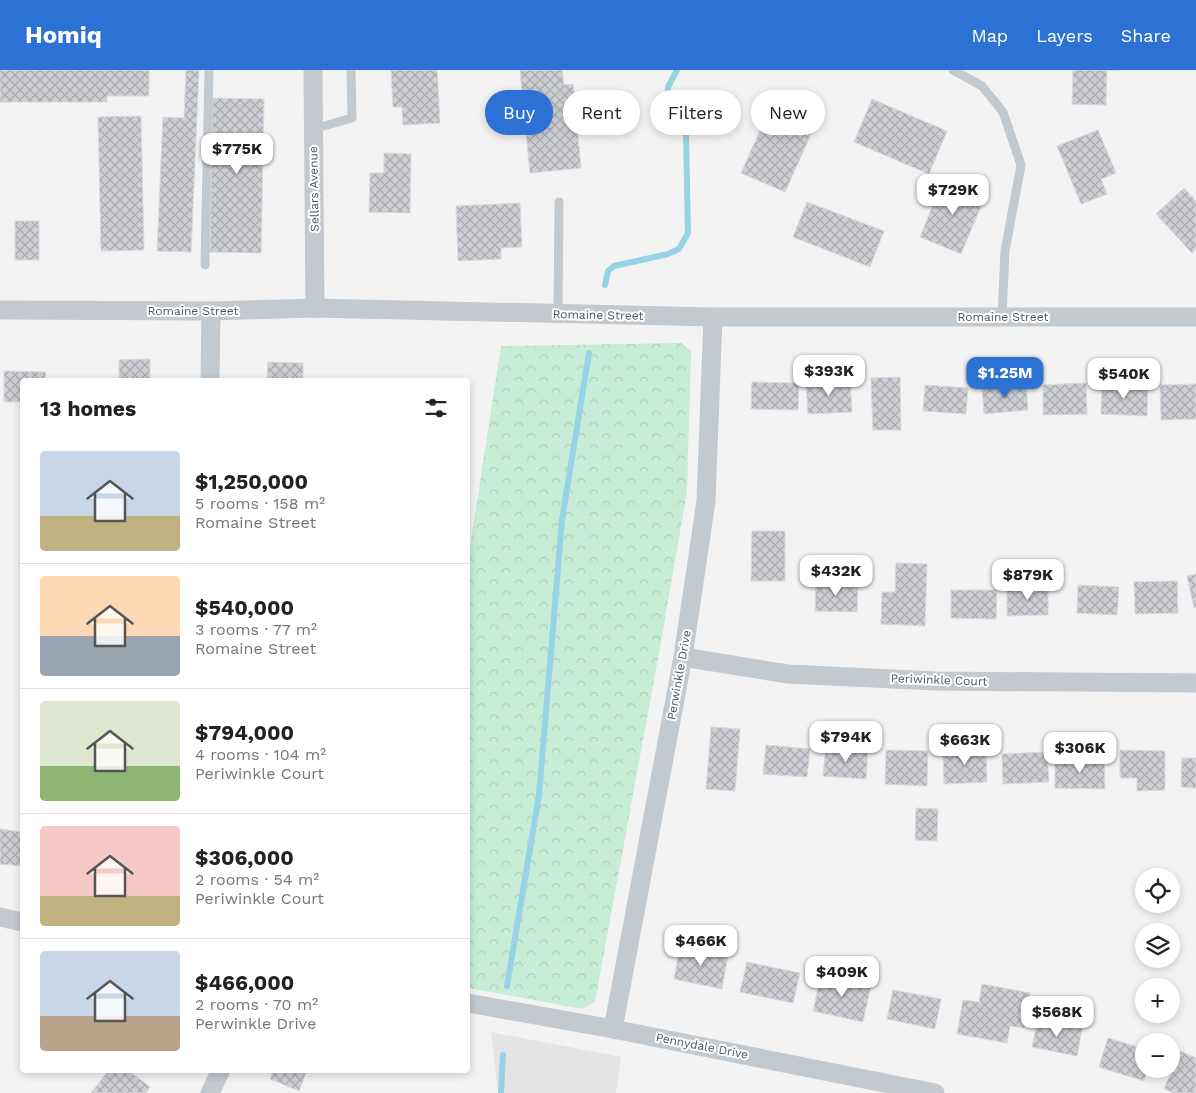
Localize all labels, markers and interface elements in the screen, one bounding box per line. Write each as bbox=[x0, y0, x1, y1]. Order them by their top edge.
text: Homiq bbox=[25, 21, 102, 49]
text: Map bbox=[971, 25, 1008, 46]
text: Layers bbox=[1036, 25, 1093, 46]
text: Share bbox=[1121, 25, 1171, 46]
chip: Buy bbox=[485, 90, 553, 135]
chip: Rent bbox=[563, 90, 640, 135]
chip: Filters bbox=[650, 90, 741, 135]
chip: New bbox=[751, 90, 825, 135]
pin: $775K bbox=[202, 132, 272, 175]
text: $775K bbox=[212, 139, 262, 158]
street label: Sellars Avenue bbox=[306, 146, 322, 232]
pin: $729K bbox=[918, 174, 988, 216]
text: $729K bbox=[928, 180, 978, 199]
street label: Romaine Street bbox=[148, 304, 238, 318]
street label: Romaine Street bbox=[552, 307, 644, 323]
street label: Romaine Street bbox=[958, 310, 1048, 324]
pin: $393K bbox=[794, 354, 864, 397]
pin: $1.25M bbox=[964, 356, 1046, 399]
pin: $540K bbox=[1089, 358, 1159, 400]
text: $393K bbox=[804, 361, 854, 380]
text: $1.25M bbox=[977, 363, 1033, 382]
text: $540K bbox=[1098, 364, 1150, 383]
icon: filters bbox=[422, 394, 450, 422]
text: 13 homes bbox=[40, 396, 136, 421]
text: $1,250,000 bbox=[195, 469, 308, 494]
icon: home bbox=[80, 471, 140, 531]
text: 5 rooms · 158 m² bbox=[195, 494, 325, 513]
text: Romaine Street bbox=[195, 513, 316, 532]
pin: $432K bbox=[801, 554, 871, 597]
pin: $879K bbox=[993, 558, 1063, 601]
text: $432K bbox=[811, 561, 861, 580]
text: $879K bbox=[1003, 565, 1053, 584]
text: $540,000 bbox=[195, 595, 294, 620]
icon: home bbox=[80, 596, 140, 656]
text: 3 rooms · 77 m² bbox=[195, 620, 317, 639]
street label: Perwinkle Drive bbox=[664, 629, 694, 721]
text: Romaine Street bbox=[195, 639, 316, 658]
street label: Periwinkle Court bbox=[890, 671, 988, 689]
text: $794,000 bbox=[195, 720, 294, 745]
pin: $794K bbox=[811, 720, 881, 763]
icon: home bbox=[80, 721, 140, 781]
pin: $663K bbox=[930, 724, 1000, 766]
text: $794K bbox=[820, 727, 872, 746]
text: $663K bbox=[940, 730, 990, 749]
pin: $306K bbox=[1045, 732, 1115, 774]
text: $306K bbox=[1055, 738, 1106, 757]
text: 4 rooms · 104 m² bbox=[195, 745, 326, 764]
text: Periwinkle Court bbox=[195, 764, 324, 783]
text: $306,000 bbox=[195, 845, 294, 870]
icon: home bbox=[80, 846, 140, 906]
map controls bbox=[1135, 868, 1180, 1078]
button: locate bbox=[1135, 868, 1180, 913]
text: 2 rooms · 54 m² bbox=[195, 870, 319, 889]
text: Periwinkle Court bbox=[195, 889, 324, 908]
button: layers bbox=[1135, 923, 1180, 968]
pin: $466K bbox=[666, 924, 736, 967]
text: $466K bbox=[675, 931, 727, 950]
pin: $409K bbox=[807, 956, 877, 998]
text: $409K bbox=[816, 962, 868, 981]
text: $466,000 bbox=[195, 970, 294, 995]
icon: home bbox=[80, 971, 140, 1031]
button: + bbox=[1135, 978, 1180, 1023]
text: 2 rooms · 70 m² bbox=[195, 995, 318, 1014]
pin: $568K bbox=[1022, 996, 1092, 1038]
text: $568K bbox=[1032, 1002, 1082, 1021]
text: Perwinkle Drive bbox=[195, 1014, 316, 1033]
street label: Pennydale Drive bbox=[655, 1030, 749, 1062]
button: − bbox=[1135, 1033, 1180, 1078]

